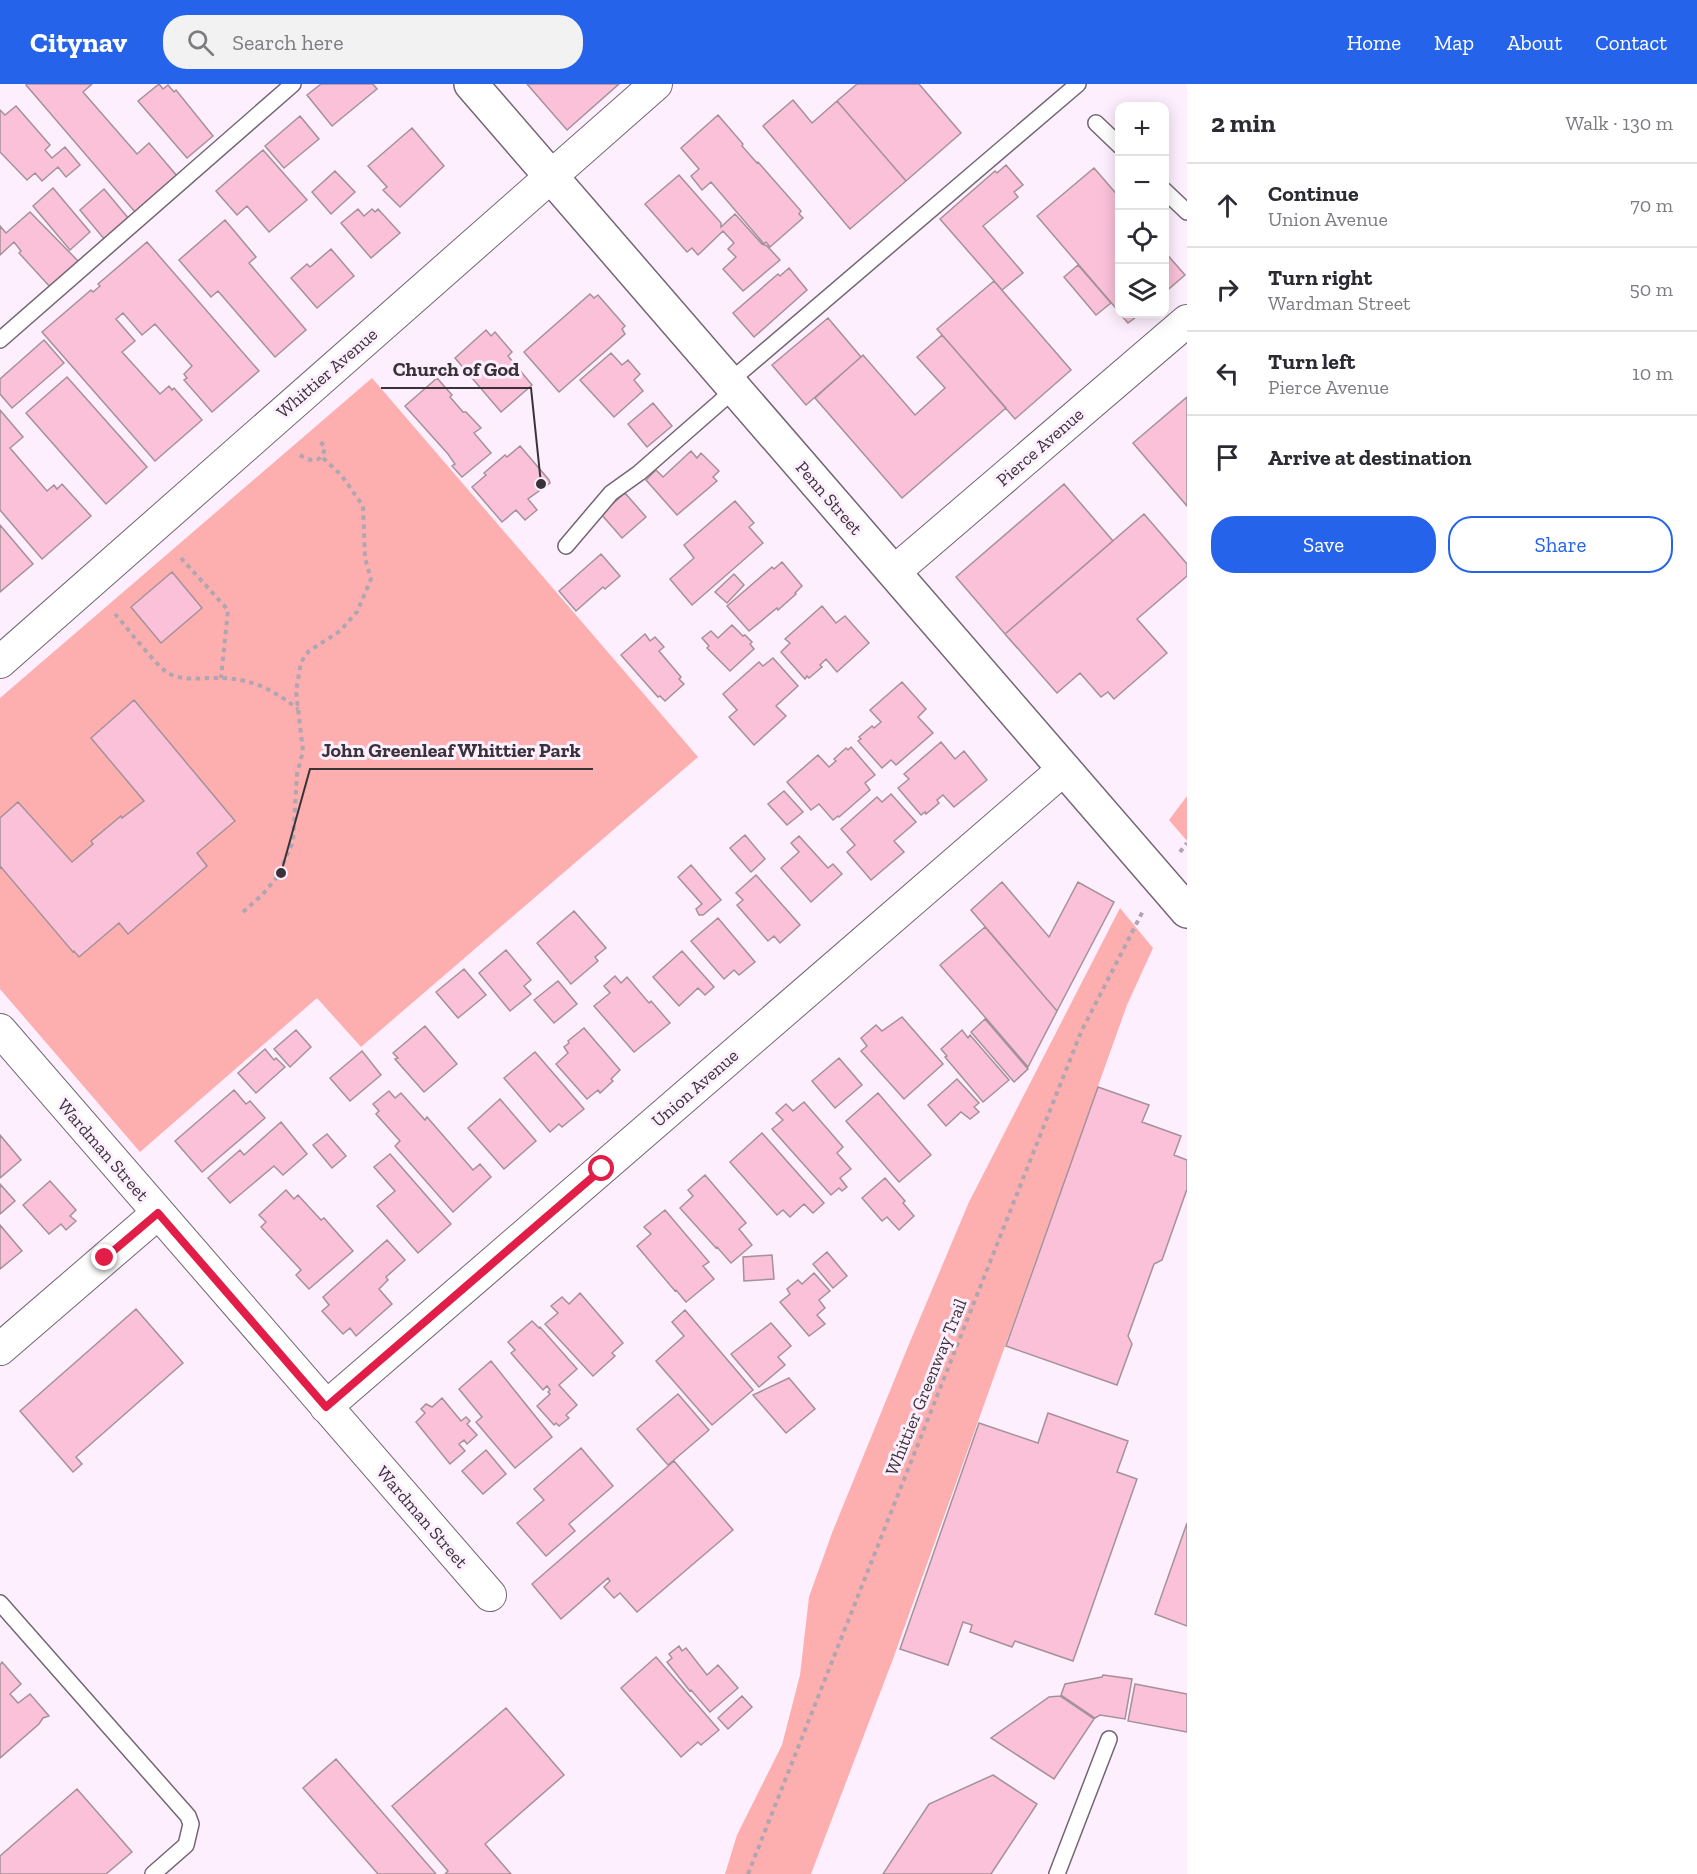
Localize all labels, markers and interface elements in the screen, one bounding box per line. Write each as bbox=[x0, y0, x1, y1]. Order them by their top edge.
search box bbox=[163, 15, 583, 69]
text: Citynav bbox=[30, 26, 127, 59]
icon: search bbox=[184, 26, 217, 59]
text: Search here bbox=[232, 29, 344, 56]
text: Home bbox=[1347, 30, 1401, 55]
text: Map bbox=[1434, 30, 1474, 55]
text: About bbox=[1507, 30, 1562, 55]
text: Contact bbox=[1595, 30, 1667, 55]
map controls bbox=[1115, 102, 1169, 318]
button: + bbox=[1115, 102, 1169, 156]
text: 2 min bbox=[1211, 107, 1276, 139]
text: Walk · 130 m bbox=[1566, 111, 1673, 135]
button: − bbox=[1115, 156, 1169, 210]
text: Continue bbox=[1268, 180, 1359, 207]
icon: ahead bbox=[1211, 189, 1244, 222]
text: 70 m bbox=[1630, 193, 1673, 217]
text: Union Avenue bbox=[1268, 207, 1388, 231]
button: locate bbox=[1115, 210, 1169, 264]
button: layers bbox=[1115, 264, 1169, 318]
text: Turn right bbox=[1268, 264, 1372, 291]
icon: right bbox=[1211, 273, 1244, 306]
text: 50 m bbox=[1629, 277, 1673, 301]
text: Wardman Street bbox=[1268, 291, 1410, 315]
street label: Whittier Avenue bbox=[272, 323, 382, 423]
text: Turn left bbox=[1268, 348, 1355, 375]
callout: Church of God bbox=[381, 350, 531, 388]
text: Church of God bbox=[393, 357, 520, 381]
icon: left bbox=[1211, 357, 1244, 390]
text: 10 m bbox=[1632, 361, 1673, 385]
text: Pierce Avenue bbox=[1268, 375, 1389, 399]
street label: Pierce Avenue bbox=[992, 403, 1088, 491]
icon: arrive bbox=[1211, 441, 1244, 474]
text: Arrive at destination bbox=[1268, 444, 1471, 471]
street label: Penn Street bbox=[791, 457, 867, 540]
button: Save bbox=[1211, 516, 1436, 573]
button: Share bbox=[1448, 516, 1673, 573]
callout: John Greenleaf Whittier Park bbox=[310, 731, 593, 769]
text: John Greenleaf Whittier Park bbox=[322, 738, 580, 762]
street label: Union Avenue bbox=[647, 1044, 743, 1132]
street label: Wardman Street bbox=[53, 1094, 154, 1206]
route start bbox=[588, 1155, 614, 1181]
route end bbox=[91, 1244, 117, 1270]
street label: Whittier Greenway Trail bbox=[880, 1295, 972, 1479]
street label: Wardman Street bbox=[372, 1461, 473, 1573]

